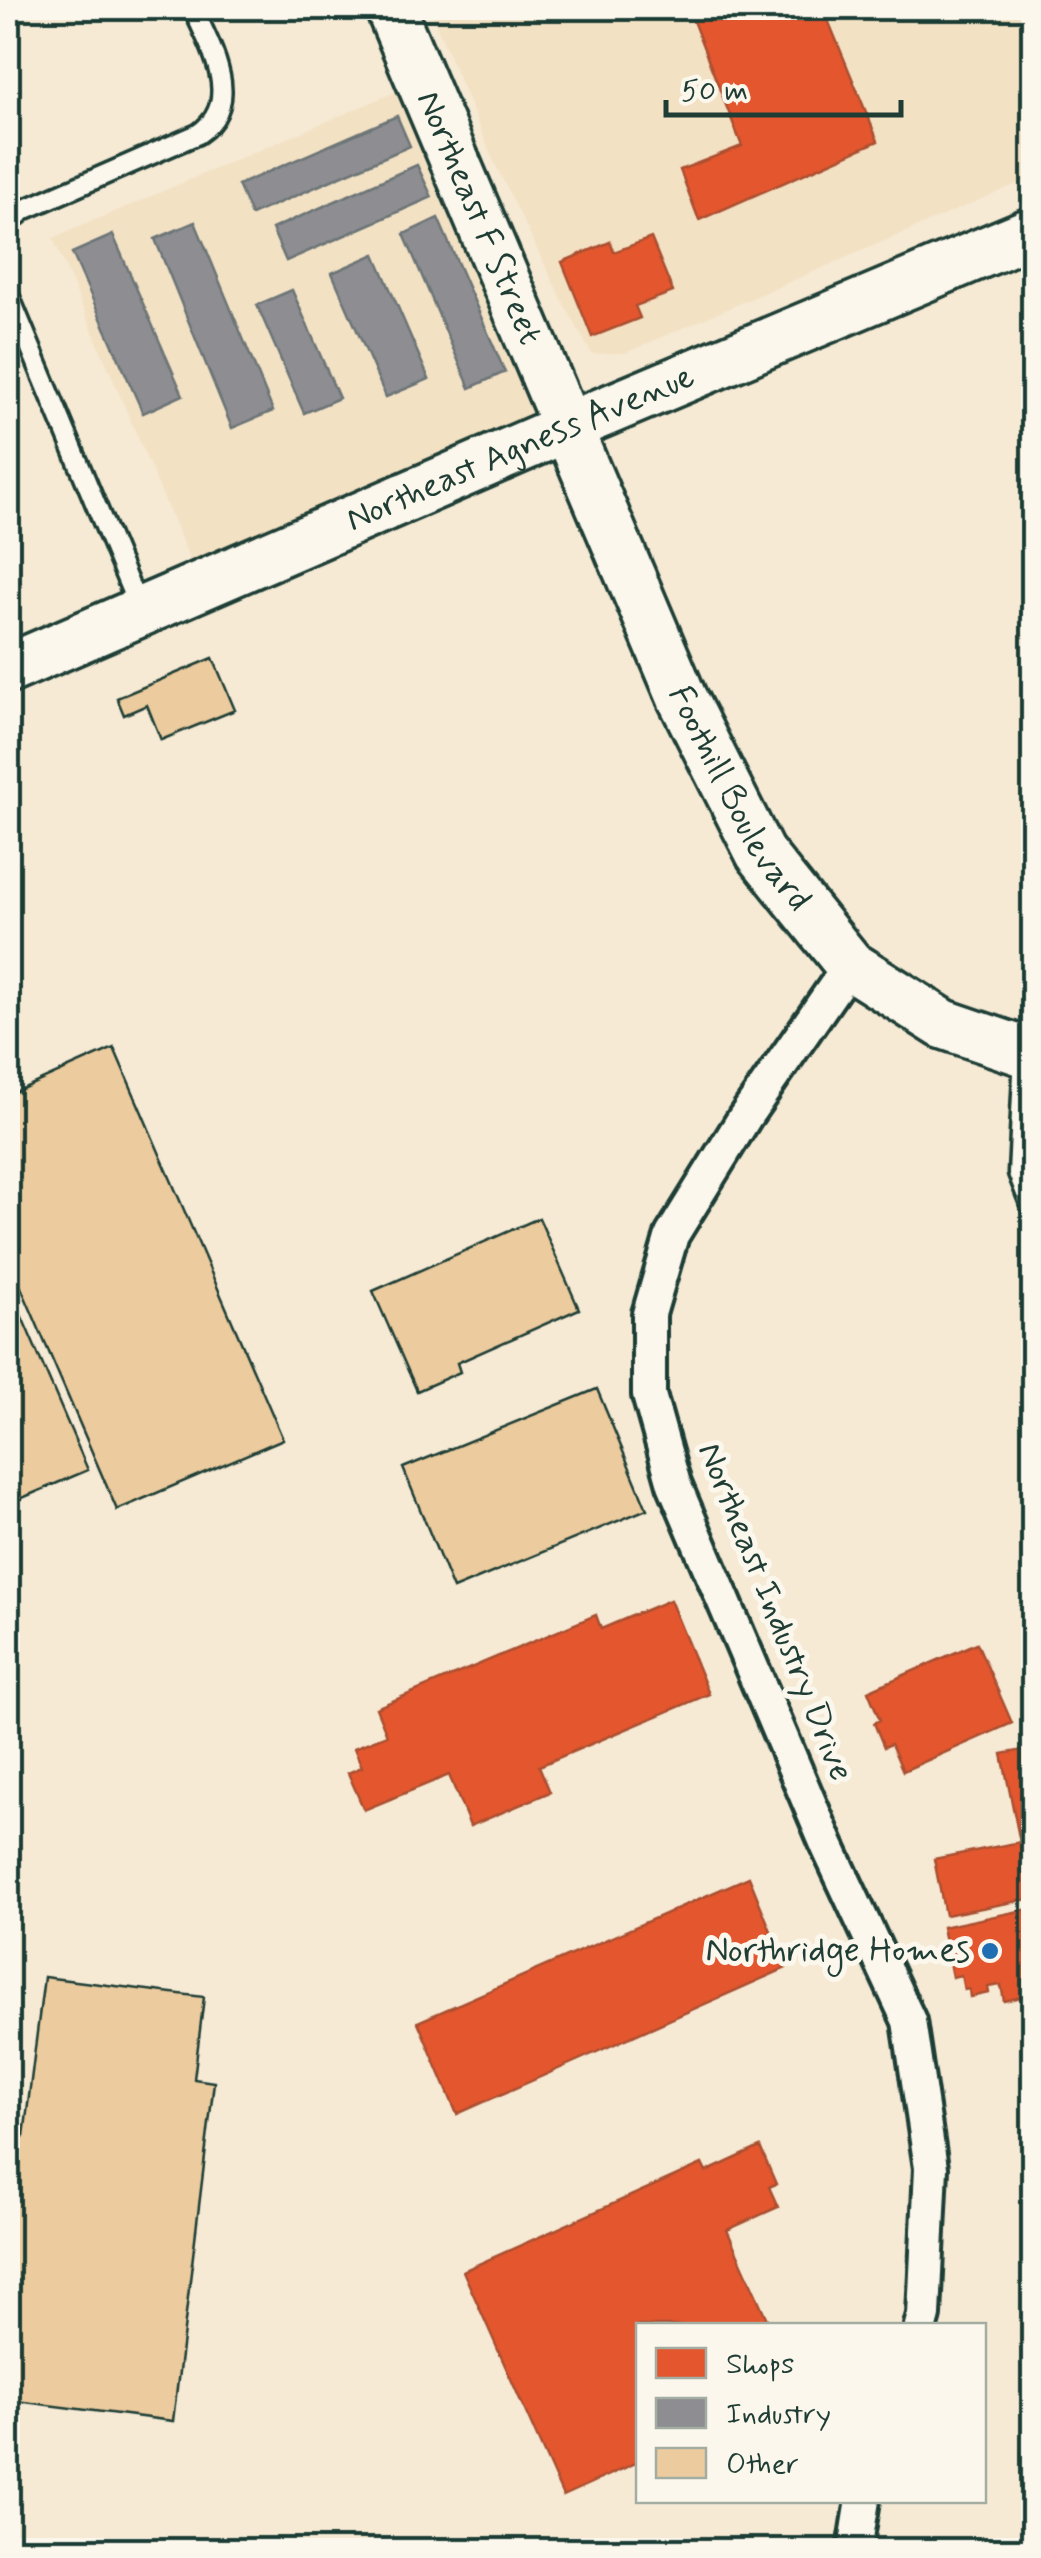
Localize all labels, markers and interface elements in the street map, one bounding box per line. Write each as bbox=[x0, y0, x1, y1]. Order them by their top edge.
scale bar bbox=[666, 55, 901, 117]
text: 50 m bbox=[681, 72, 748, 111]
street label: Northeast F Street bbox=[405, 84, 553, 352]
street label: Northeast Agness Avenue bbox=[339, 353, 702, 543]
street label: Foothill Boulevard bbox=[657, 679, 821, 921]
street label: Northeast Industry Drive bbox=[686, 1436, 864, 1788]
place label: Northridge Homes bbox=[706, 1928, 970, 1977]
marker: Northridge Homes bbox=[979, 1940, 1001, 1962]
legend bbox=[636, 2323, 986, 2503]
text: Shops bbox=[726, 2345, 794, 2384]
text: Industry bbox=[726, 2395, 831, 2434]
text: Other bbox=[726, 2445, 799, 2484]

